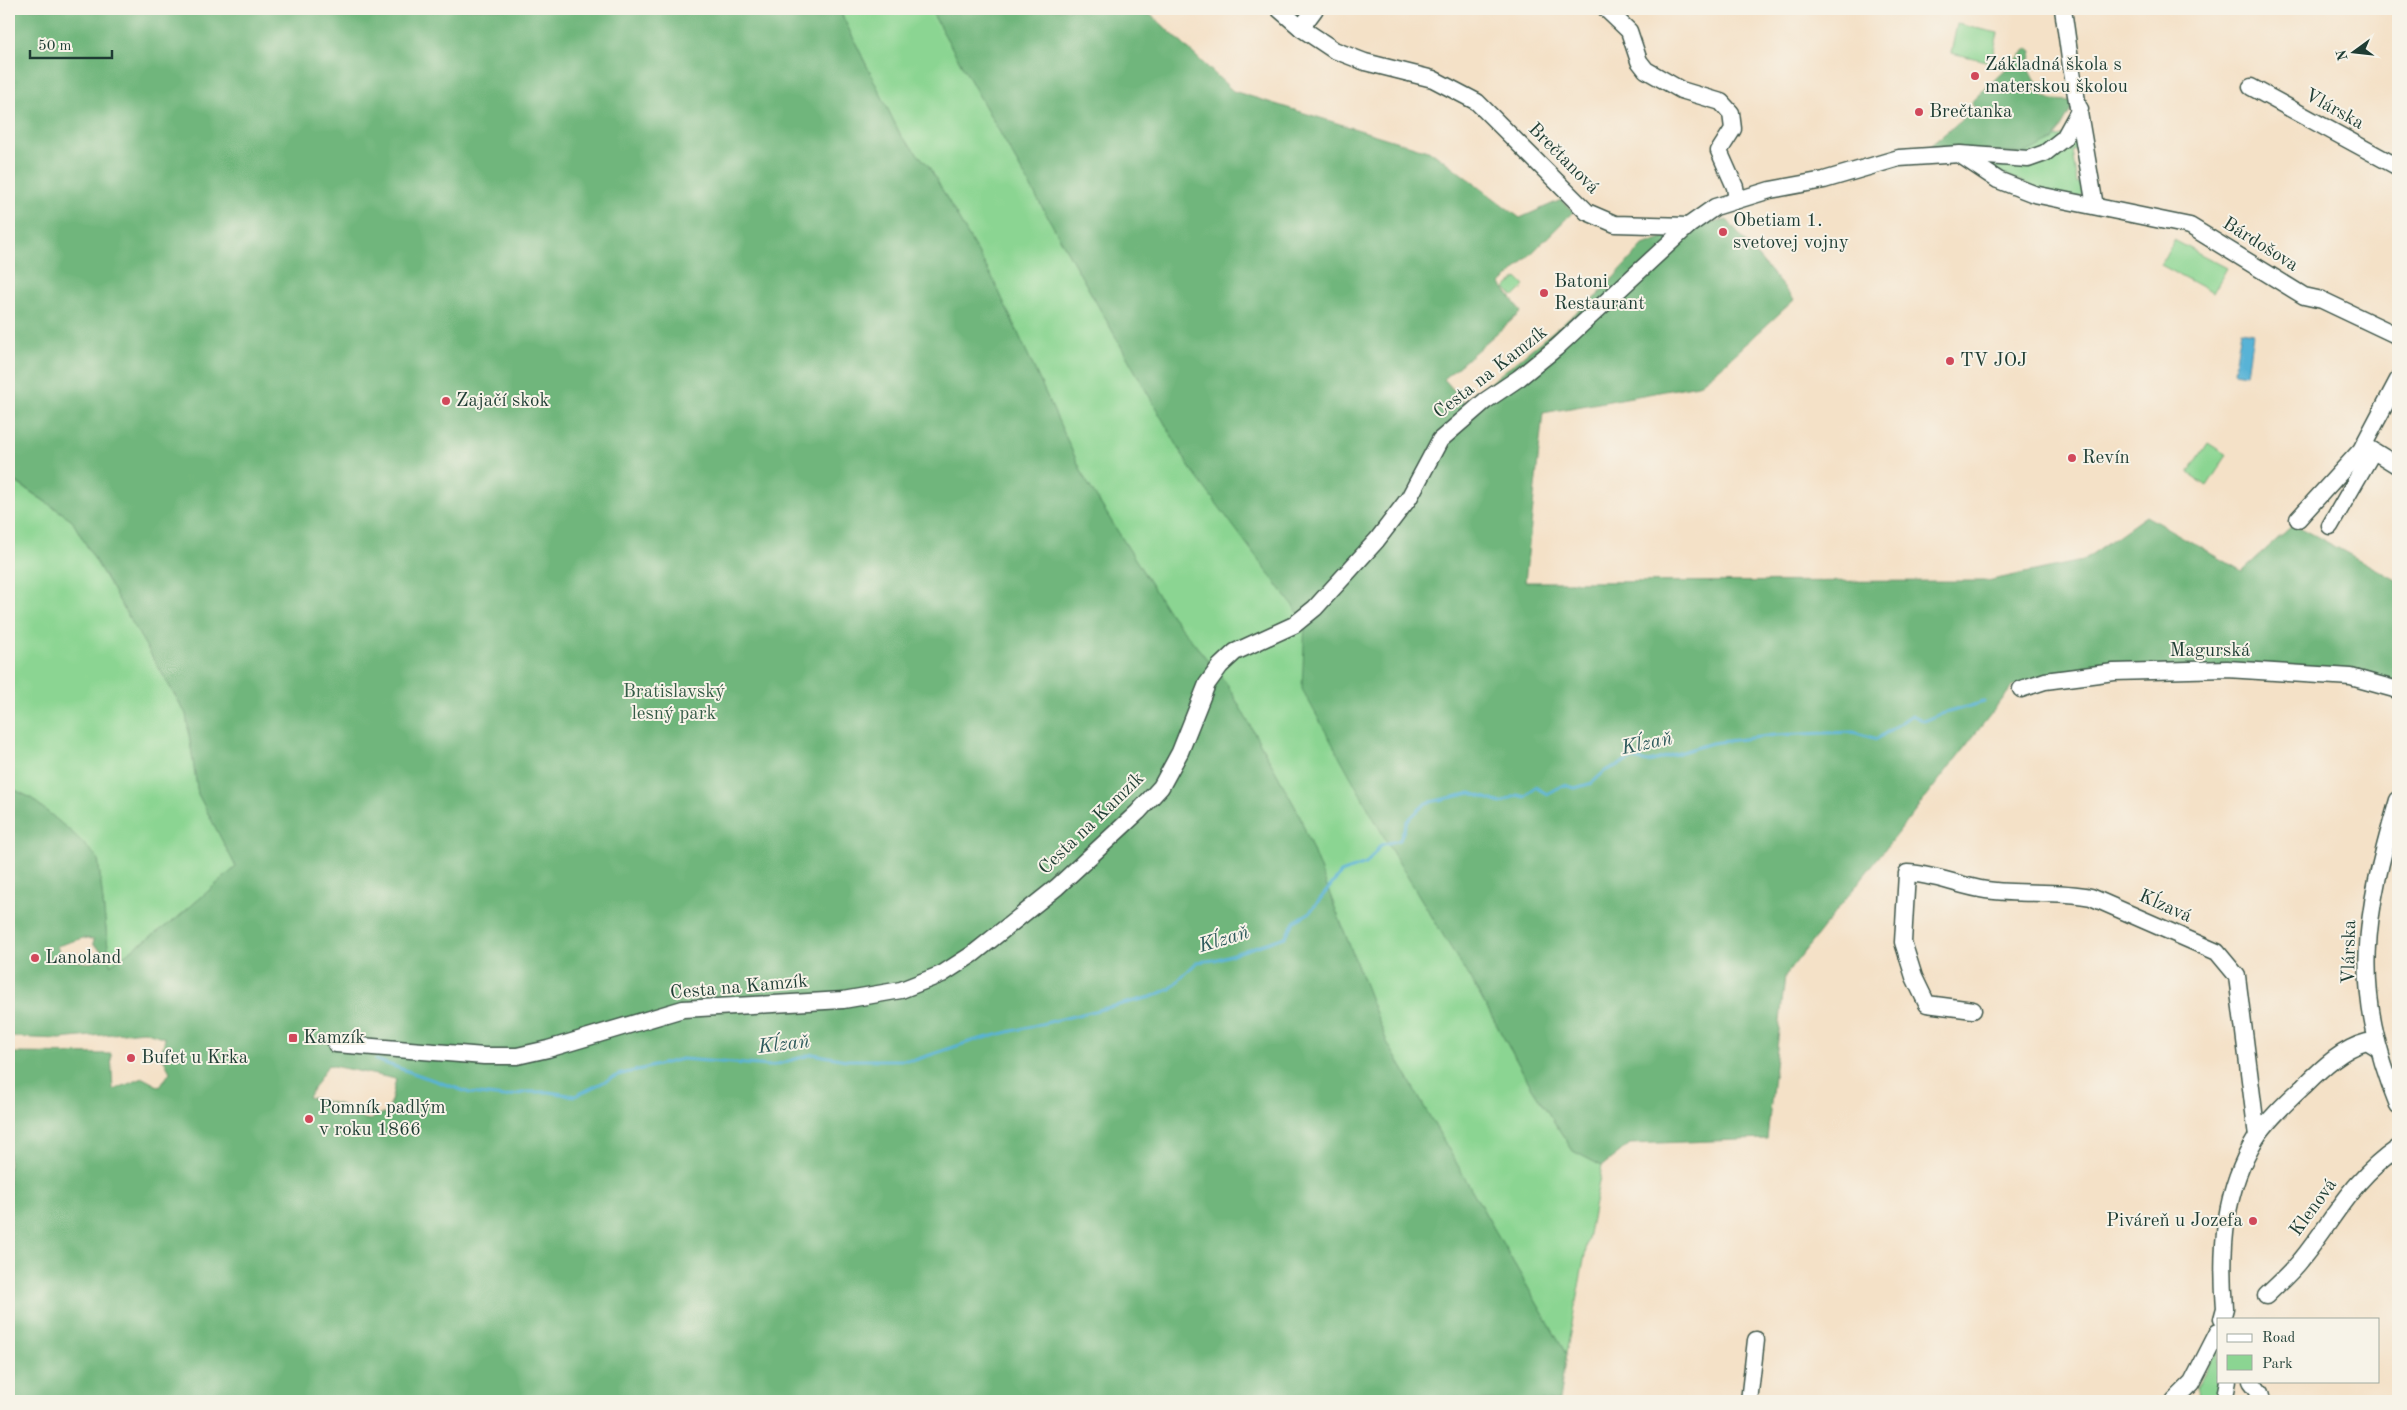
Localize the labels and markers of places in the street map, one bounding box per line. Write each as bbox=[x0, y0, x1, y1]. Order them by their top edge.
place label: Základná škola s materskou školou bbox=[1985, 56, 2128, 97]
marker: Základná škola s materskou školou bbox=[1969, 70, 1981, 82]
place label: Brečtanka bbox=[1929, 103, 2013, 122]
marker: Brečtanka bbox=[1913, 106, 1925, 118]
place label: Obetiam 1. svetovej vojny bbox=[1733, 212, 1849, 253]
marker: Obetiam 1. svetovej vojny bbox=[1717, 226, 1729, 238]
place label: Batoni Restaurant bbox=[1554, 273, 1645, 314]
marker: Batoni Restaurant bbox=[1538, 287, 1550, 299]
place label: TV JOJ bbox=[1960, 352, 2027, 371]
marker: TV JOJ bbox=[1944, 355, 1956, 367]
place label: Zajačí skok bbox=[456, 392, 550, 411]
marker: Zajačí skok bbox=[440, 395, 452, 407]
place label: Revín bbox=[2082, 449, 2130, 468]
marker: Revín bbox=[2066, 452, 2078, 464]
place label: Lanoland bbox=[45, 949, 122, 968]
marker: Lanoland bbox=[29, 952, 41, 964]
place label: Kamzík bbox=[303, 1029, 365, 1048]
marker: Kamzík bbox=[287, 1032, 299, 1044]
place label: Bufet u Krka bbox=[141, 1049, 249, 1068]
marker: Bufet u Krka bbox=[125, 1052, 137, 1064]
place label: Pomník padlým v roku 1866 bbox=[319, 1099, 445, 1140]
marker: Pomník padlým v roku 1866 bbox=[303, 1113, 315, 1125]
place label: Piváreň u Jozefa bbox=[2106, 1212, 2244, 1231]
marker: Piváreň u Jozefa bbox=[2247, 1215, 2259, 1227]

